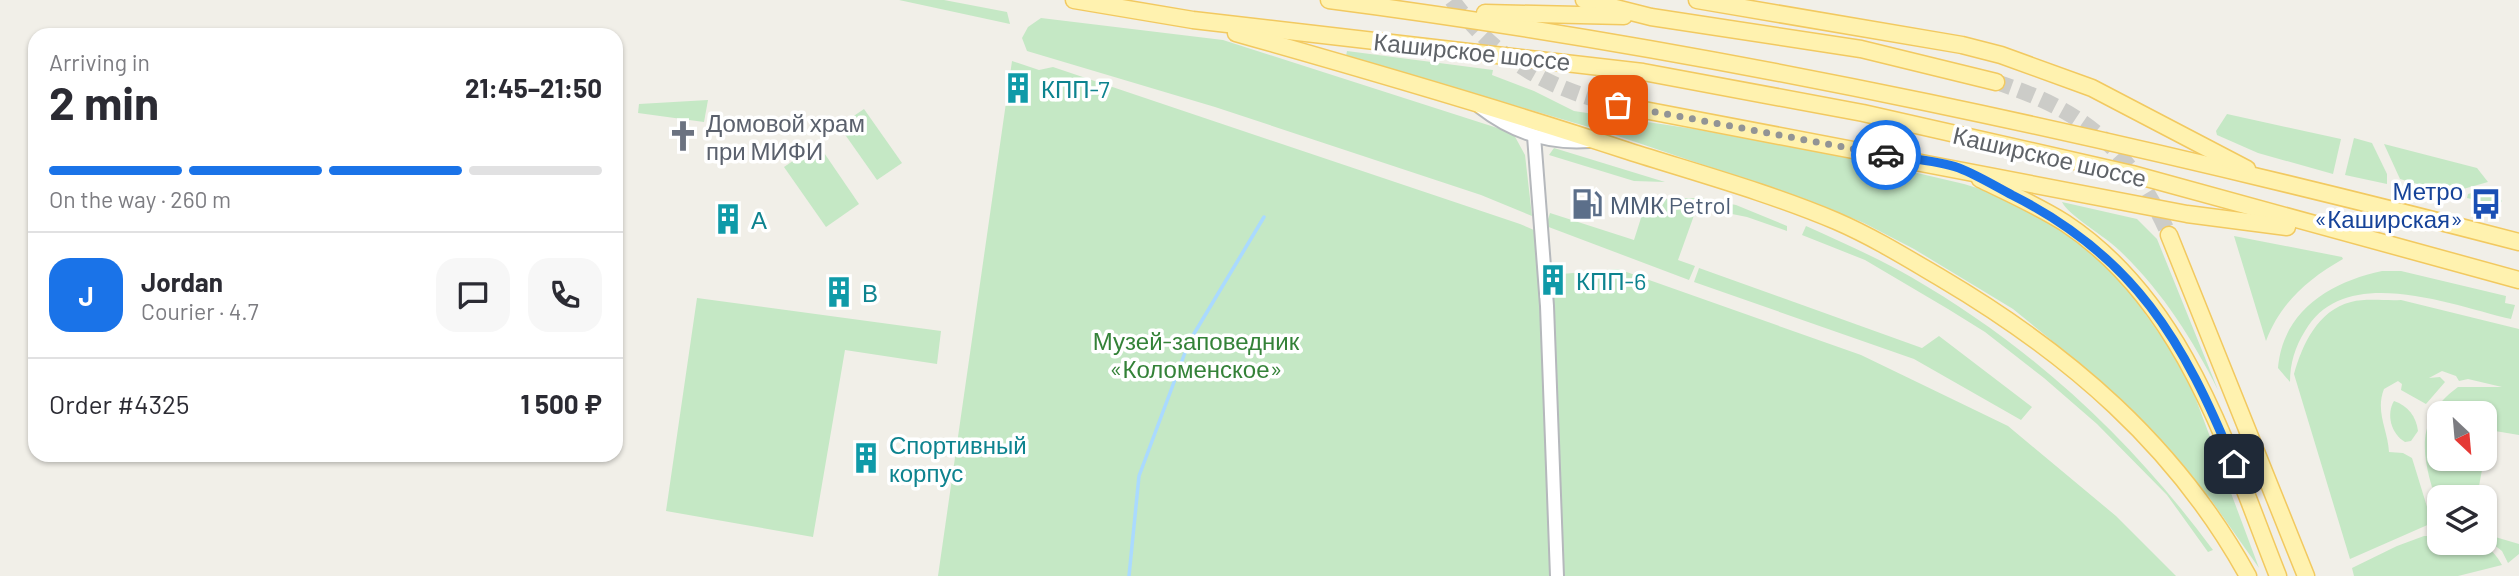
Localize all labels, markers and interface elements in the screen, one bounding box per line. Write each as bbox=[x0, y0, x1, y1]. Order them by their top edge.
street label: Каширское шоссе bbox=[1372, 26, 1572, 76]
text: Arriving in bbox=[49, 48, 150, 76]
building icon: КПП-7 bbox=[1001, 71, 1035, 105]
text: 21:45–21:50 bbox=[465, 72, 602, 103]
text: 2 min bbox=[49, 74, 159, 129]
place label: КПП-7 bbox=[1041, 74, 1110, 103]
pin bbox=[1588, 75, 1648, 135]
icon: bag bbox=[1599, 86, 1637, 124]
place label: Домовой храм при МИФИ bbox=[706, 108, 865, 165]
church icon: Домовой храм при МИФИ bbox=[666, 119, 700, 153]
courier bbox=[1851, 120, 1921, 190]
street label: Каширское шоссе bbox=[1950, 120, 2150, 192]
icon: car bbox=[1867, 136, 1905, 174]
place label: Метро «Каширская» bbox=[2314, 176, 2463, 233]
text: On the way · 260 m bbox=[49, 185, 231, 213]
fuel station icon: ММК Petrol bbox=[1570, 187, 1604, 221]
bus stop icon: Метро «Каширская» bbox=[2469, 187, 2503, 221]
place label: ММК Petrol bbox=[1610, 190, 1731, 219]
building icon: А bbox=[711, 202, 745, 236]
place label: А bbox=[751, 205, 767, 234]
button: chat bbox=[436, 258, 510, 332]
button: phone bbox=[528, 258, 602, 332]
building icon: КПП-6 bbox=[1536, 263, 1570, 297]
text: Jordan bbox=[141, 266, 223, 297]
place label: КПП-6 bbox=[1576, 266, 1646, 295]
building icon: В bbox=[822, 275, 856, 309]
place label: В bbox=[862, 278, 878, 307]
text: J bbox=[78, 280, 94, 311]
text: Courier · 4.7 bbox=[141, 297, 259, 325]
park label: Музей-заповедник «Коломенское» bbox=[1093, 326, 1300, 383]
text: Order #4325 bbox=[49, 388, 189, 419]
text: 1 500 ₽ bbox=[521, 388, 602, 419]
north arrow bbox=[2427, 401, 2497, 471]
map controls bbox=[2427, 401, 2497, 555]
place label: Спортивный корпус bbox=[889, 430, 1027, 487]
pin bbox=[2204, 434, 2264, 494]
building icon: Спортивный корпус bbox=[849, 441, 883, 475]
icon: home bbox=[2215, 445, 2253, 483]
button: layers bbox=[2427, 485, 2497, 555]

